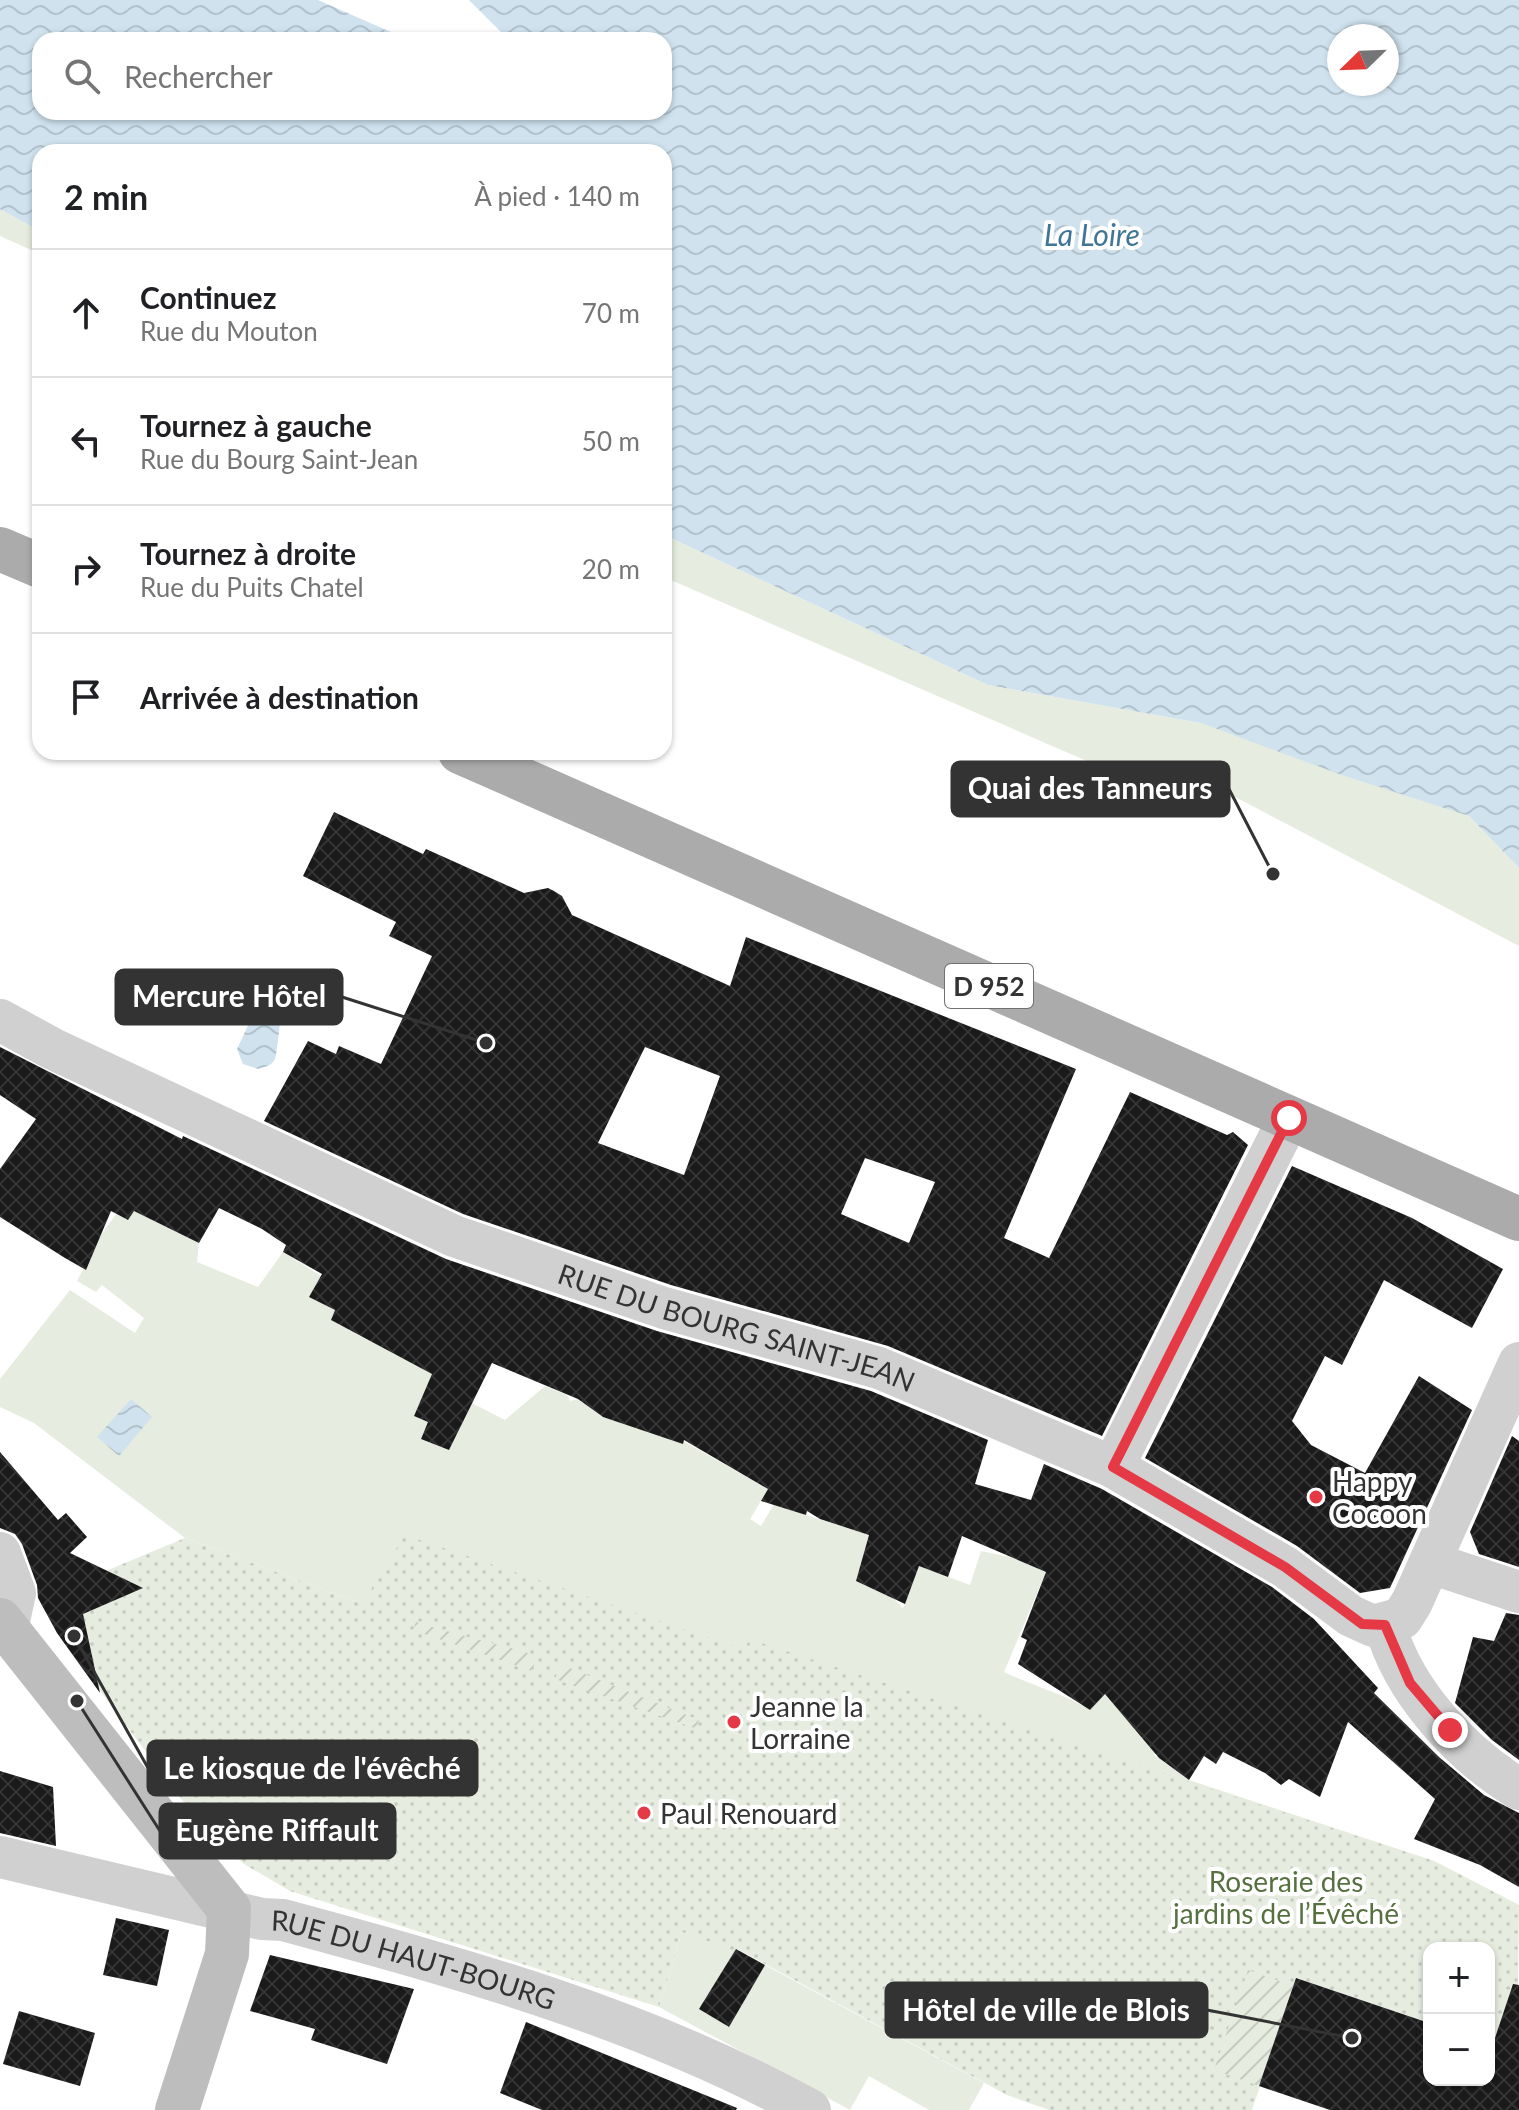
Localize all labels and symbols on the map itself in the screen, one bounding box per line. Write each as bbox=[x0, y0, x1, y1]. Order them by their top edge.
north arrow bbox=[1327, 24, 1399, 96]
water label: La Loire bbox=[1044, 216, 1140, 252]
callout: Quai des Tanneurs bbox=[952, 762, 1229, 816]
text: Quai des Tanneurs bbox=[968, 769, 1212, 805]
road number: D 952 bbox=[945, 964, 1033, 1008]
callout: Mercure Hôtel bbox=[116, 970, 342, 1024]
text: Mercure Hôtel bbox=[132, 977, 326, 1013]
route start bbox=[1271, 1100, 1307, 1136]
street label: RUE DU BOURG SAINT-JEAN bbox=[554, 1256, 920, 1398]
place label: Happy Cocoon bbox=[1332, 1464, 1427, 1530]
marker: Happy Cocoon bbox=[1307, 1488, 1325, 1506]
place label: Jeanne la Lorraine bbox=[750, 1689, 864, 1755]
route end bbox=[1432, 1712, 1468, 1748]
marker: Jeanne la Lorraine bbox=[725, 1713, 743, 1731]
callout: Le kiosque de l'évêché bbox=[148, 1741, 477, 1795]
text: Le kiosque de l'évêché bbox=[163, 1749, 461, 1785]
place label: Paul Renouard bbox=[660, 1796, 837, 1830]
callout: Eugène Riffault bbox=[160, 1804, 395, 1858]
marker: Paul Renouard bbox=[635, 1804, 653, 1822]
text: Eugène Riffault bbox=[175, 1811, 379, 1847]
park label: Roseraie des jardins de l’Évêché bbox=[1172, 1864, 1399, 1930]
street label: RUE DU HAUT-BOURG bbox=[270, 1902, 560, 2016]
callout: Hôtel de ville de Blois bbox=[886, 1983, 1207, 2037]
text: Hôtel de ville de Blois bbox=[902, 1991, 1190, 2027]

